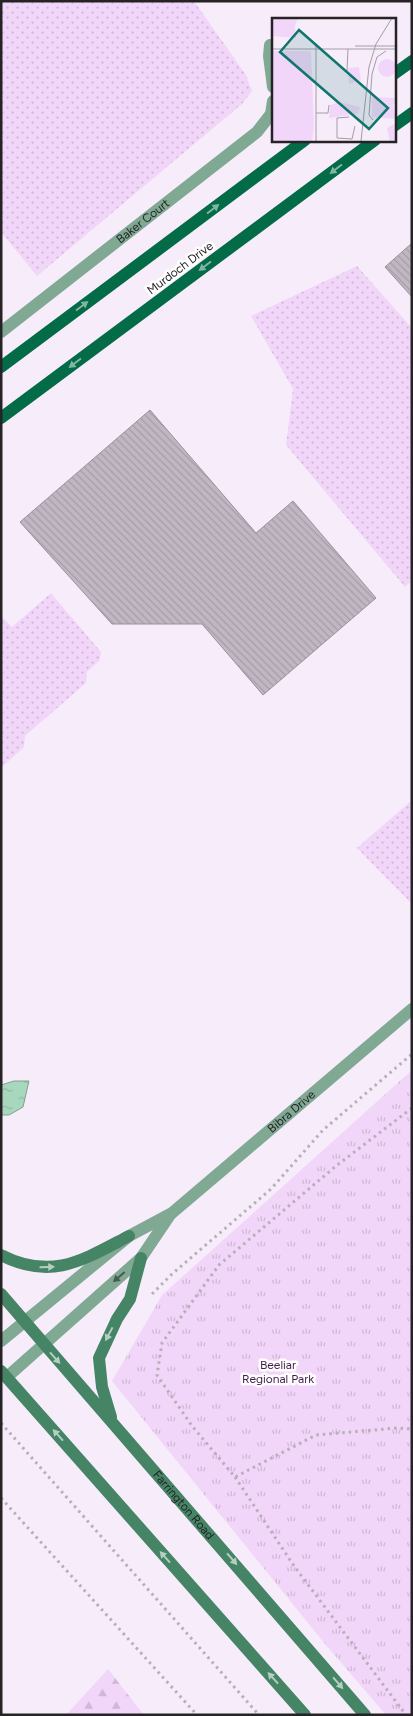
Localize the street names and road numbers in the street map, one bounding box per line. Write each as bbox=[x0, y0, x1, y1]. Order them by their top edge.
street label: Baker Court bbox=[113, 196, 173, 246]
street label: Murdoch Drive bbox=[144, 238, 216, 297]
street label: Bibra Drive bbox=[265, 1087, 318, 1136]
street label: Farrington Road bbox=[150, 1468, 217, 1542]

